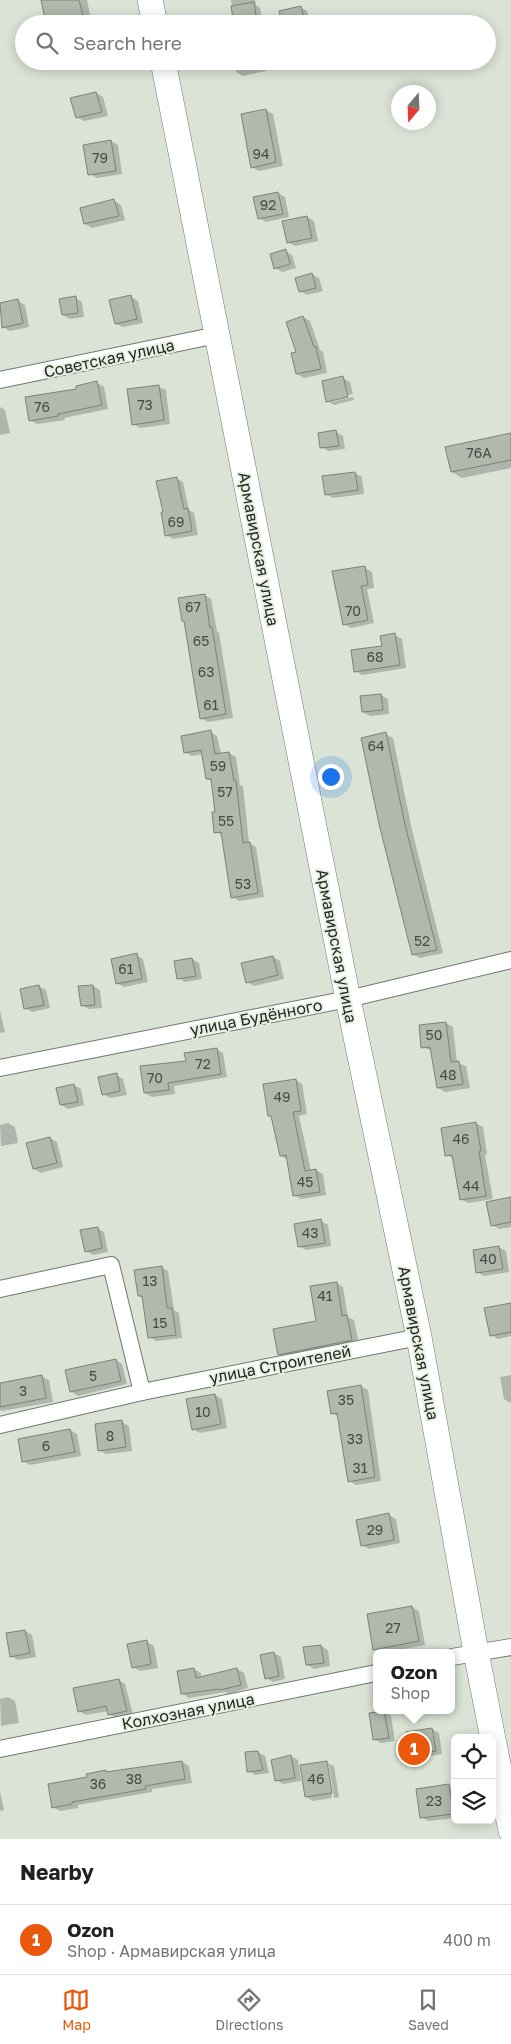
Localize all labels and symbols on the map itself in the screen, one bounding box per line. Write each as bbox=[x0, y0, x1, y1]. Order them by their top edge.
north arrow bbox=[391, 85, 436, 130]
house number: 94 bbox=[252, 145, 270, 162]
house number: 79 bbox=[92, 149, 108, 166]
house number: 92 bbox=[260, 196, 276, 213]
street label: Советская улица bbox=[42, 334, 176, 382]
house number: 73 bbox=[137, 396, 153, 413]
house number: 76 bbox=[34, 398, 50, 415]
house number: 76А bbox=[466, 444, 492, 461]
street label: Армавирская улица bbox=[234, 470, 284, 628]
house number: 69 bbox=[168, 513, 184, 530]
house number: 67 bbox=[185, 598, 201, 615]
house number: 70 bbox=[345, 602, 361, 619]
house number: 65 bbox=[193, 632, 209, 649]
house number: 68 bbox=[366, 648, 384, 665]
house number: 63 bbox=[198, 663, 214, 680]
house number: 61 bbox=[203, 696, 219, 713]
house number: 64 bbox=[367, 737, 385, 754]
house number: 59 bbox=[210, 757, 226, 774]
your location bbox=[318, 764, 344, 790]
house number: 57 bbox=[217, 783, 233, 800]
house number: 55 bbox=[218, 812, 234, 829]
street label: Армавирская улица bbox=[312, 867, 362, 1025]
house number: 53 bbox=[235, 875, 251, 892]
house number: 52 bbox=[414, 932, 430, 949]
house number: 61 bbox=[118, 960, 134, 977]
street label: улица Будённого bbox=[188, 994, 324, 1040]
house number: 50 bbox=[426, 1026, 442, 1043]
house number: 72 bbox=[195, 1055, 211, 1072]
house number: 48 bbox=[439, 1066, 457, 1083]
house number: 70 bbox=[147, 1069, 163, 1086]
house number: 49 bbox=[273, 1088, 291, 1105]
house number: 46 bbox=[452, 1130, 470, 1147]
house number: 45 bbox=[297, 1173, 313, 1190]
house number: 44 bbox=[462, 1177, 480, 1194]
house number: 43 bbox=[302, 1224, 318, 1241]
house number: 40 bbox=[479, 1250, 497, 1267]
street label: Армавирская улица bbox=[394, 1264, 444, 1422]
house number: 13 bbox=[143, 1272, 157, 1289]
house number: 41 bbox=[317, 1287, 333, 1304]
house number: 15 bbox=[153, 1314, 167, 1331]
street label: улица Строителей bbox=[207, 1340, 353, 1388]
house number: 5 bbox=[89, 1367, 97, 1384]
house number: 3 bbox=[19, 1382, 27, 1399]
house number: 35 bbox=[338, 1391, 354, 1408]
house number: 10 bbox=[195, 1403, 211, 1420]
house number: 8 bbox=[106, 1427, 114, 1444]
house number: 33 bbox=[347, 1430, 363, 1447]
house number: 6 bbox=[42, 1437, 50, 1454]
house number: 31 bbox=[353, 1459, 368, 1476]
house number: 29 bbox=[367, 1521, 383, 1538]
house number: 27 bbox=[385, 1619, 401, 1636]
street label: Колхозная улица bbox=[120, 1688, 256, 1734]
pin: 1 bbox=[398, 1730, 430, 1768]
house number: 38 bbox=[126, 1770, 142, 1787]
house number: 46 bbox=[307, 1770, 325, 1787]
house number: 36 bbox=[90, 1775, 106, 1792]
house number: 23 bbox=[426, 1792, 442, 1809]

